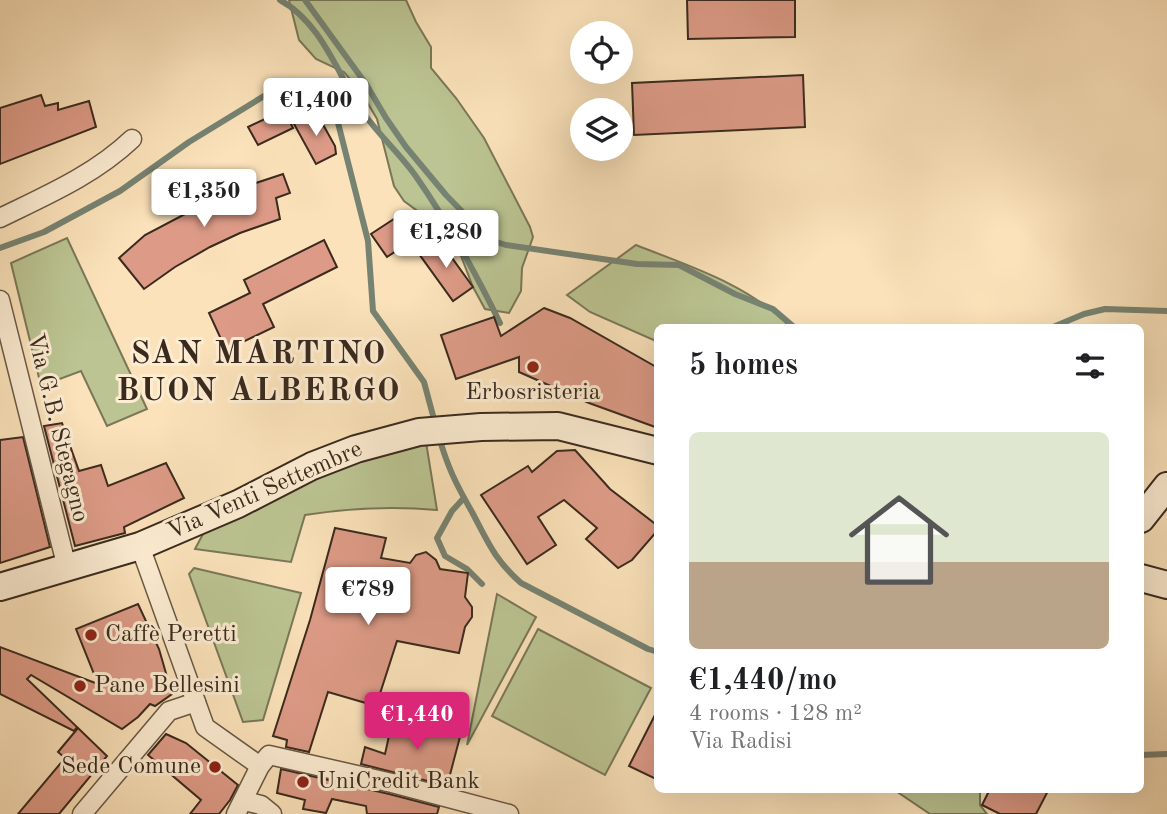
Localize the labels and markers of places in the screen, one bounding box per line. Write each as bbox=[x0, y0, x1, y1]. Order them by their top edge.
pin: €1,400 bbox=[259, 78, 373, 138]
pin: €1,350 bbox=[147, 170, 261, 229]
pin: €1,280 bbox=[389, 210, 503, 270]
marker: Erbosristeria bbox=[525, 359, 541, 375]
place label: Erbosristeria bbox=[465, 381, 601, 405]
pin: €789 bbox=[327, 568, 409, 627]
place label: Caffè Peretti bbox=[105, 623, 237, 647]
marker: Caffè Peretti bbox=[83, 627, 99, 643]
place label: Pane Bellesini bbox=[94, 674, 240, 698]
marker: Pane Bellesini bbox=[72, 678, 88, 694]
pin: €1,440 bbox=[360, 692, 474, 752]
place label: Sede Comune bbox=[61, 755, 201, 779]
marker: Sede Comune bbox=[207, 759, 223, 775]
place label: UniCredit Bank bbox=[317, 770, 480, 794]
marker: UniCredit Bank bbox=[295, 774, 311, 790]

